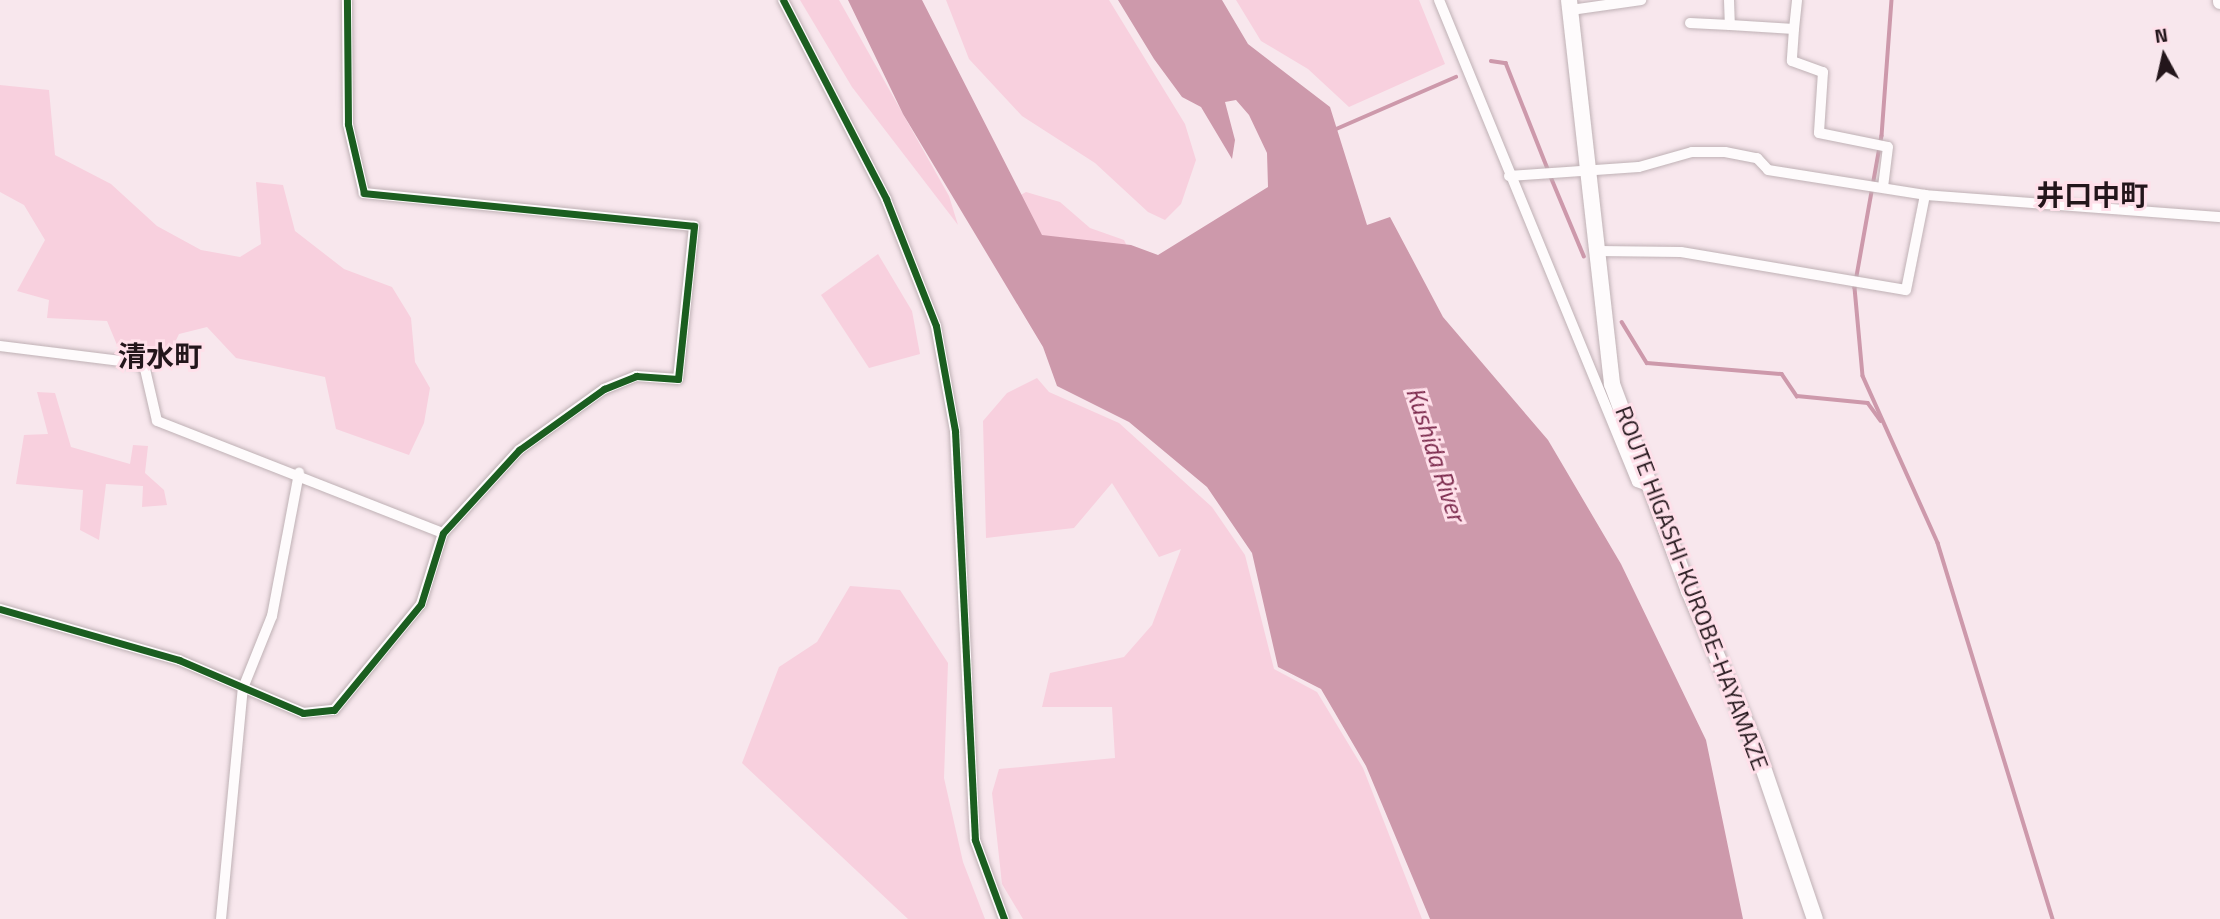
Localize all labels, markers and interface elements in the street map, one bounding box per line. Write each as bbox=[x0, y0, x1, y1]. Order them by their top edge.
text: N bbox=[2152, 19, 2170, 50]
north arrow bbox=[2129, 21, 2199, 91]
district label: 井口中町 bbox=[2036, 178, 2148, 212]
district label: 清水町 bbox=[118, 339, 202, 373]
water label: Kushida River bbox=[1400, 383, 1472, 525]
street label: ROUTE HIGASHI-KUROBE-HAYAMAZE bbox=[1609, 402, 1775, 774]

